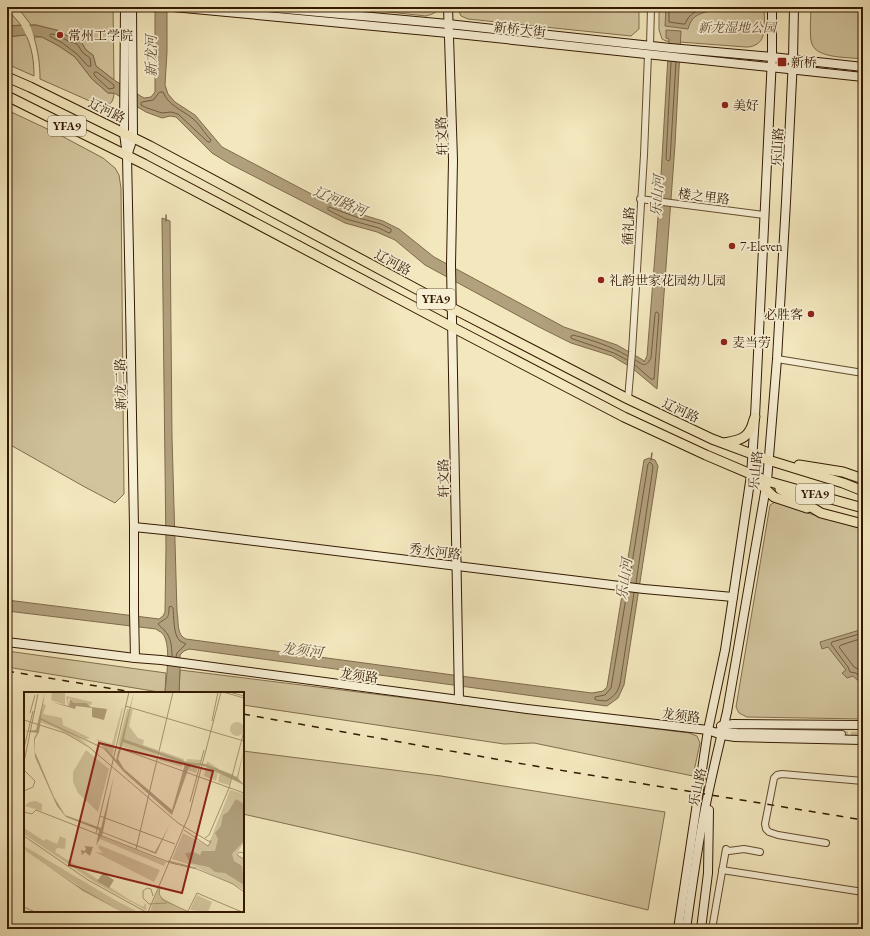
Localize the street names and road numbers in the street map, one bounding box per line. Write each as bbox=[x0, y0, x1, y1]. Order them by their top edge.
street label: 新桥大街 bbox=[493, 18, 547, 41]
street label: 辽河路 bbox=[86, 94, 128, 127]
road number: YFA9 bbox=[48, 116, 86, 136]
street label: 轩文路 bbox=[432, 116, 451, 156]
street label: 乐山路 bbox=[768, 127, 787, 167]
street label: 楼之里路 bbox=[677, 185, 731, 208]
street label: 循礼路 bbox=[619, 206, 638, 246]
street label: 辽河路 bbox=[372, 246, 414, 279]
road number: YFA9 bbox=[417, 289, 455, 309]
street label: 新龙二路 bbox=[112, 358, 129, 410]
street label: 辽河路 bbox=[660, 395, 702, 426]
street label: 乐山路 bbox=[745, 450, 766, 490]
street label: 轩文路 bbox=[435, 458, 452, 498]
road number: YFA9 bbox=[796, 484, 834, 504]
street label: 秀水河路 bbox=[408, 540, 462, 563]
street label: 龙须路 bbox=[338, 664, 379, 687]
street label: 龙须路 bbox=[661, 705, 701, 726]
street label: 乐山路 bbox=[685, 766, 710, 808]

